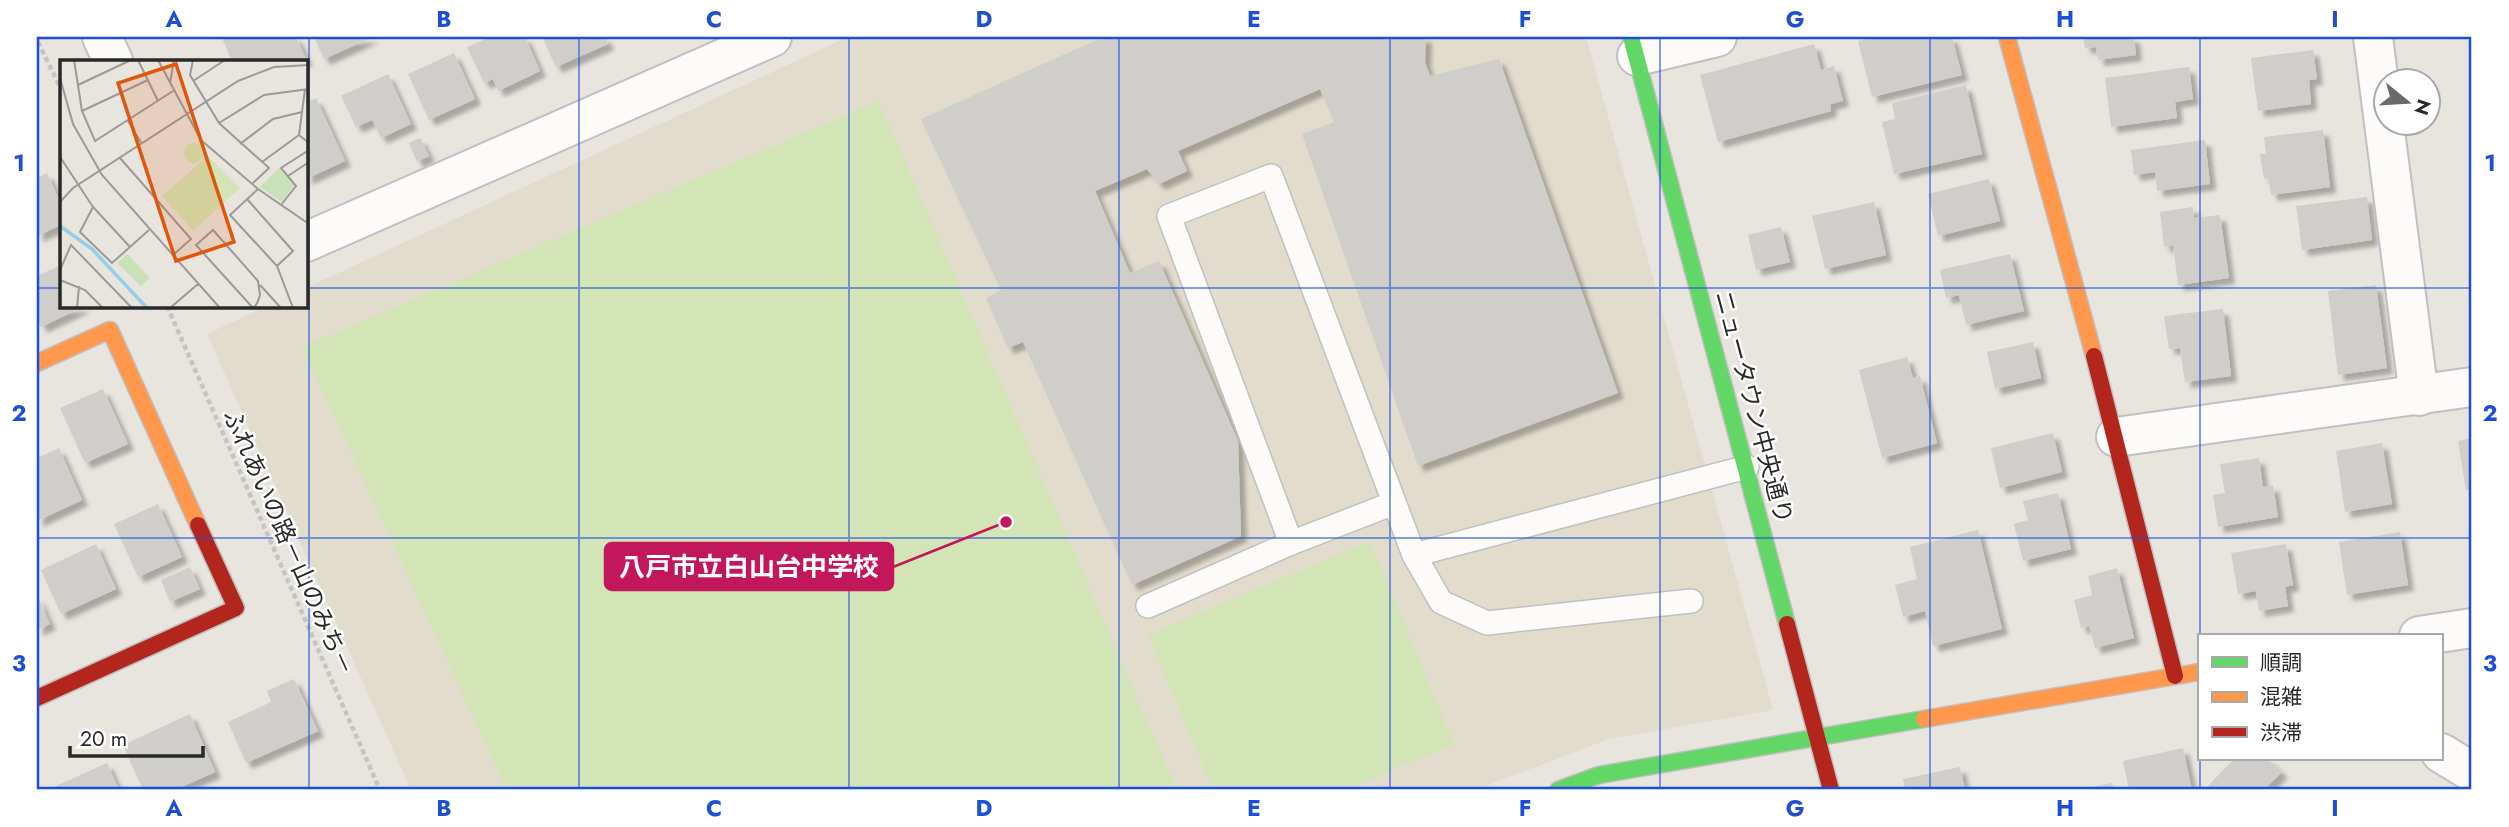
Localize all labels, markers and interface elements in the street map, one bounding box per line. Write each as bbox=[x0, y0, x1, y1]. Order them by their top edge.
text: A bbox=[165, 2, 183, 36]
text: B bbox=[436, 2, 452, 36]
text: C bbox=[706, 2, 722, 36]
text: D bbox=[976, 2, 993, 36]
text: E bbox=[1247, 2, 1261, 36]
text: F bbox=[1519, 2, 1531, 36]
text: G bbox=[1786, 2, 1804, 36]
text: H bbox=[2056, 2, 2074, 36]
text: I bbox=[2331, 2, 2339, 36]
inset map bbox=[60, 60, 308, 308]
north arrow bbox=[2372, 66, 2442, 136]
text: N bbox=[2408, 96, 2438, 118]
text: 1 bbox=[13, 146, 25, 180]
text: 1 bbox=[2484, 146, 2496, 180]
street label: ニュータウン中央通り bbox=[1706, 287, 1802, 527]
text: 2 bbox=[11, 396, 27, 430]
text: 2 bbox=[2482, 396, 2498, 430]
street label: ふれあいの路－山のみち－ bbox=[214, 403, 364, 681]
callout: 八戸市立白山台中学校 bbox=[605, 543, 893, 590]
text: 八戸市立白山台中学校 bbox=[619, 548, 879, 586]
legend bbox=[2198, 634, 2442, 760]
text: 3 bbox=[12, 646, 26, 680]
text: 3 bbox=[2483, 646, 2497, 680]
text: 順調 bbox=[2260, 648, 2302, 678]
text: 混雑 bbox=[2260, 682, 2302, 712]
scale bar bbox=[70, 715, 203, 759]
text: 渋滞 bbox=[2260, 718, 2302, 748]
text: 20 m bbox=[80, 724, 127, 754]
text: A bbox=[165, 791, 183, 825]
text: B bbox=[436, 791, 452, 825]
text: C bbox=[706, 791, 722, 825]
text: D bbox=[976, 791, 993, 825]
text: E bbox=[1247, 791, 1261, 825]
text: F bbox=[1519, 791, 1531, 825]
text: G bbox=[1786, 791, 1804, 825]
text: H bbox=[2056, 791, 2074, 825]
text: I bbox=[2331, 791, 2339, 825]

